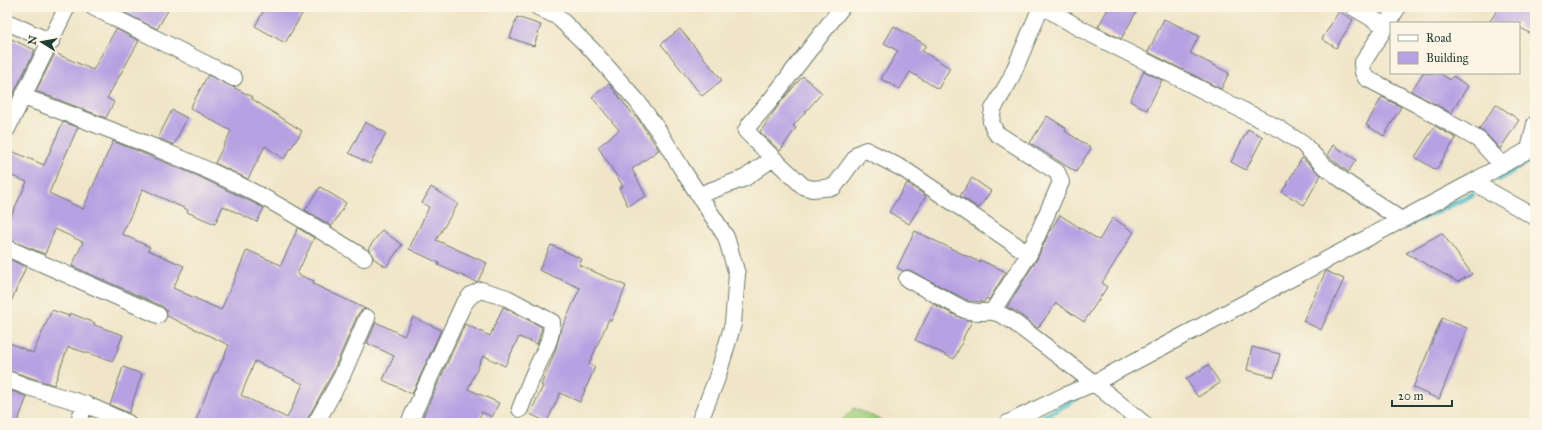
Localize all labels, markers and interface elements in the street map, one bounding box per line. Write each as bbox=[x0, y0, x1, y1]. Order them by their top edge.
north arrow bbox=[22, 22, 62, 62]
legend bbox=[1390, 22, 1520, 74]
text: Road bbox=[1426, 31, 1452, 45]
text: N bbox=[25, 34, 40, 46]
text: Building bbox=[1426, 51, 1469, 66]
scale bar bbox=[1392, 382, 1452, 408]
text: 20 m bbox=[1398, 389, 1424, 403]

